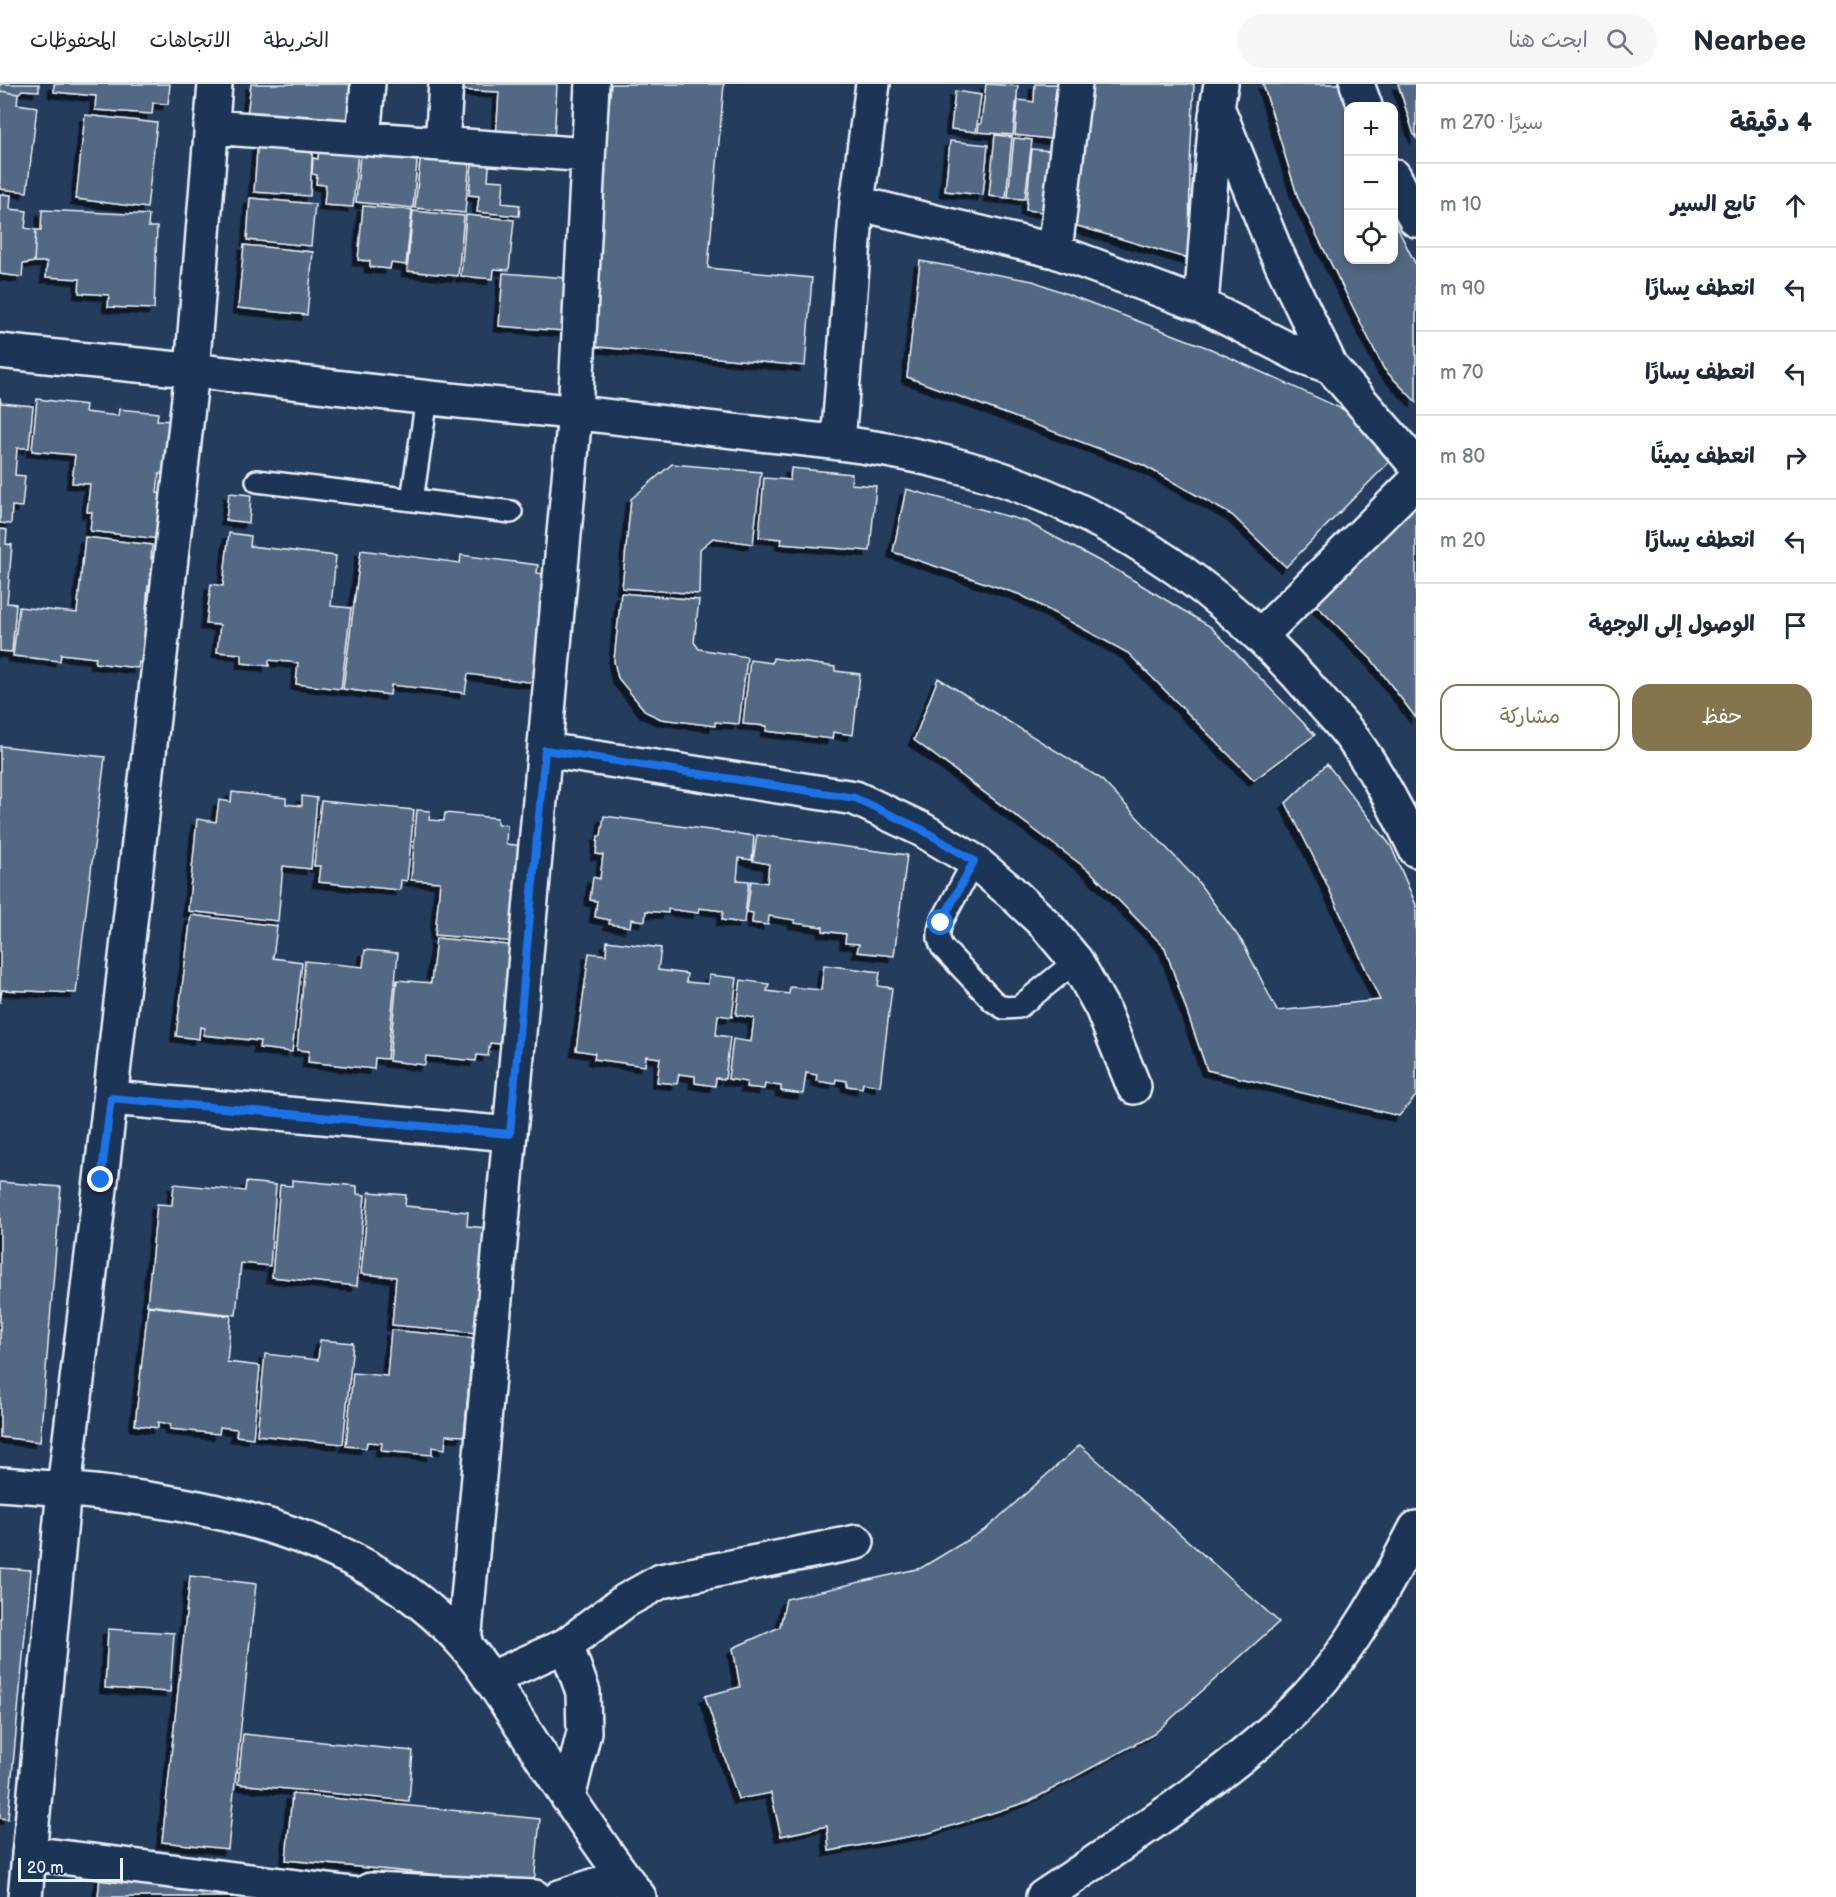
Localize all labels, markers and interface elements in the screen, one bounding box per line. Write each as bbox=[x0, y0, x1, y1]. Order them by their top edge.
search box bbox=[1237, 14, 1657, 68]
icon: search bbox=[1603, 25, 1636, 58]
text: Nearbee bbox=[1693, 25, 1806, 58]
text: ابحث هنا bbox=[1508, 27, 1588, 54]
text: المحفوظات bbox=[30, 28, 116, 53]
text: الاتجاهات bbox=[149, 28, 231, 53]
text: الخريطة bbox=[264, 28, 329, 53]
map controls bbox=[1344, 102, 1398, 264]
button: + bbox=[1344, 102, 1398, 156]
text: 4 دقيقة bbox=[1730, 108, 1812, 139]
text: سيرًا · 270 m bbox=[1440, 111, 1543, 135]
button: − bbox=[1344, 156, 1398, 210]
icon: ahead bbox=[1779, 189, 1812, 222]
text: تابع السير bbox=[1671, 191, 1755, 218]
text: 10 m bbox=[1440, 193, 1481, 217]
button: locate bbox=[1344, 210, 1398, 264]
icon: left bbox=[1779, 273, 1812, 306]
text: انعطف يسارًا bbox=[1645, 275, 1755, 302]
text: 90 m bbox=[1440, 277, 1485, 301]
icon: left bbox=[1779, 357, 1812, 390]
text: انعطف يسارًا bbox=[1645, 359, 1755, 386]
text: 70 m bbox=[1440, 361, 1484, 385]
icon: right bbox=[1779, 441, 1812, 474]
text: انعطف يمينًا bbox=[1651, 443, 1755, 470]
text: 80 m bbox=[1440, 445, 1485, 469]
icon: left bbox=[1779, 525, 1812, 558]
text: انعطف يسارًا bbox=[1645, 527, 1755, 554]
text: 20 m bbox=[1440, 529, 1486, 553]
icon: arrive bbox=[1779, 609, 1812, 642]
text: الوصول إلى الوجهة bbox=[1588, 611, 1755, 638]
button: مشاركة bbox=[1440, 684, 1620, 751]
button: حفظ bbox=[1632, 684, 1812, 751]
route start bbox=[927, 909, 953, 935]
route end bbox=[87, 1166, 113, 1192]
scale bar bbox=[18, 1855, 123, 1882]
text: 20 m bbox=[27, 1859, 63, 1878]

